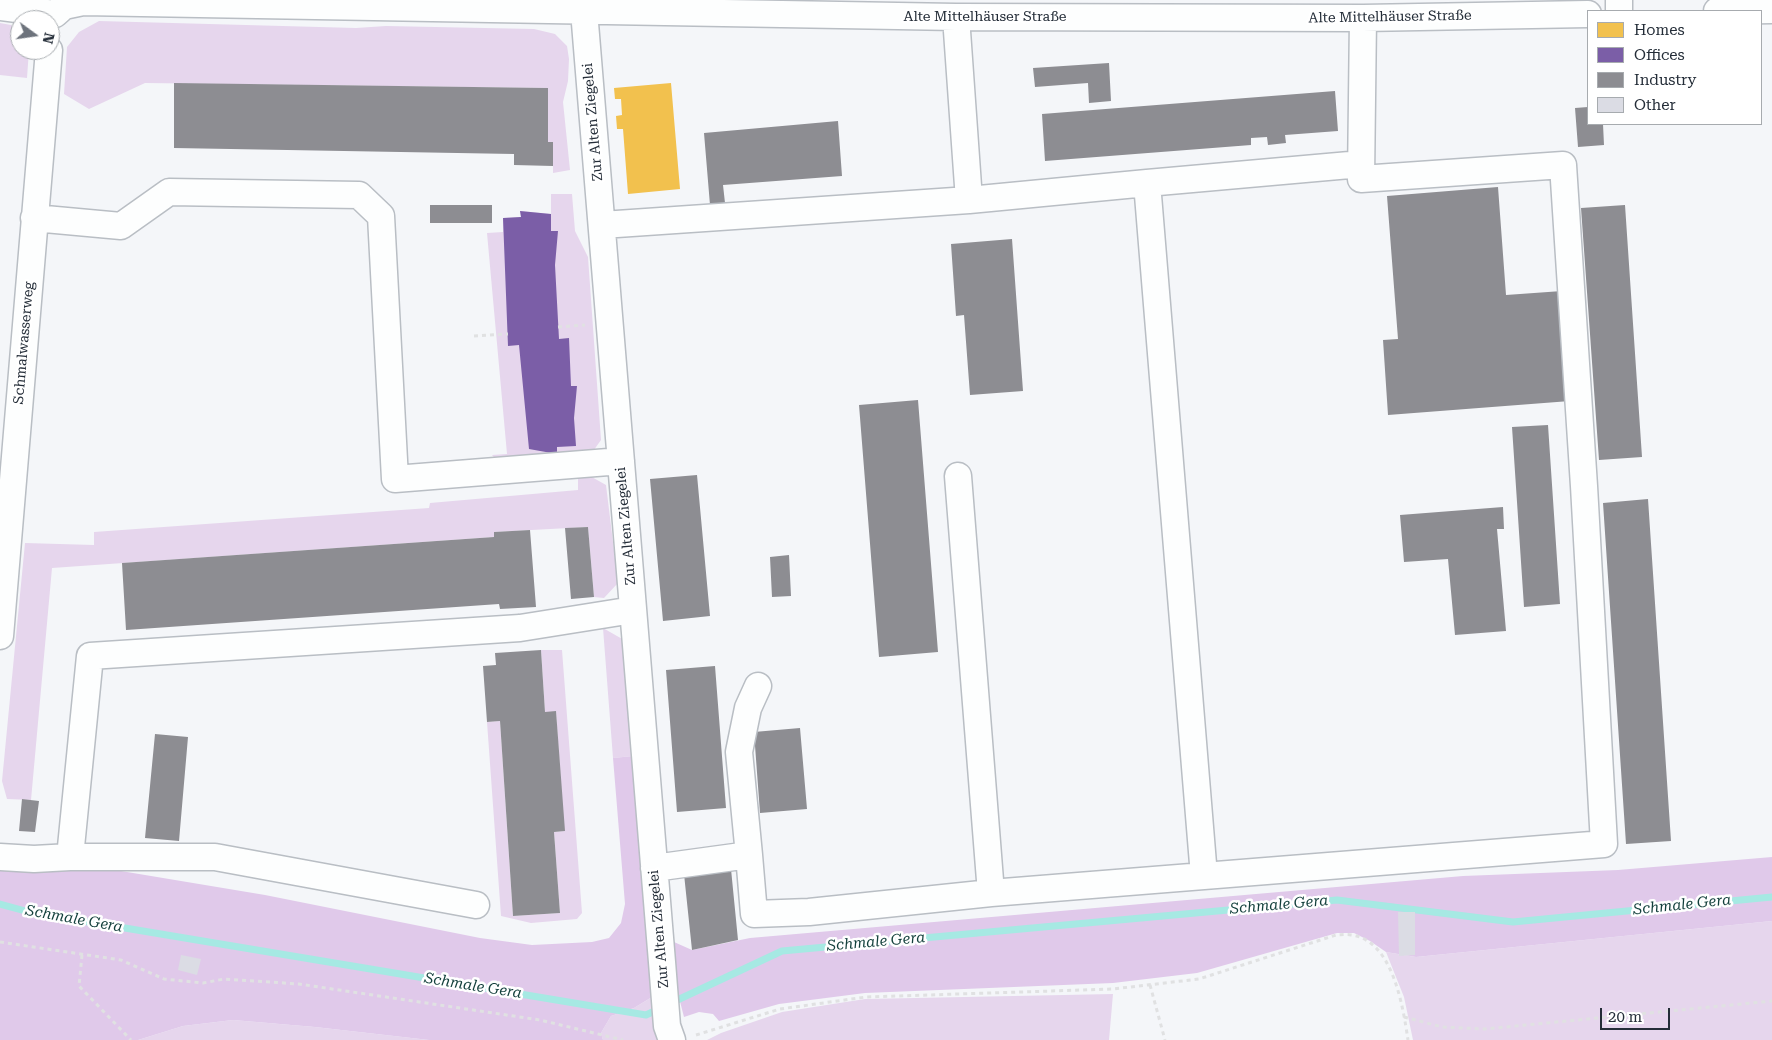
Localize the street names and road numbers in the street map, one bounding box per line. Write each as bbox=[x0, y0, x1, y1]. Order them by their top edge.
street label: Alte Mittelhäuser Straße bbox=[1308, 7, 1472, 27]
street label: Alte Mittelhäuser Straße bbox=[903, 9, 1067, 25]
street label: Zur Alten Ziegelei bbox=[579, 62, 607, 182]
street label: Schmalwasserweg bbox=[10, 281, 38, 405]
street label: Zur Alten Ziegelei bbox=[612, 466, 640, 586]
street label: Zur Alten Ziegelei bbox=[645, 869, 673, 989]

